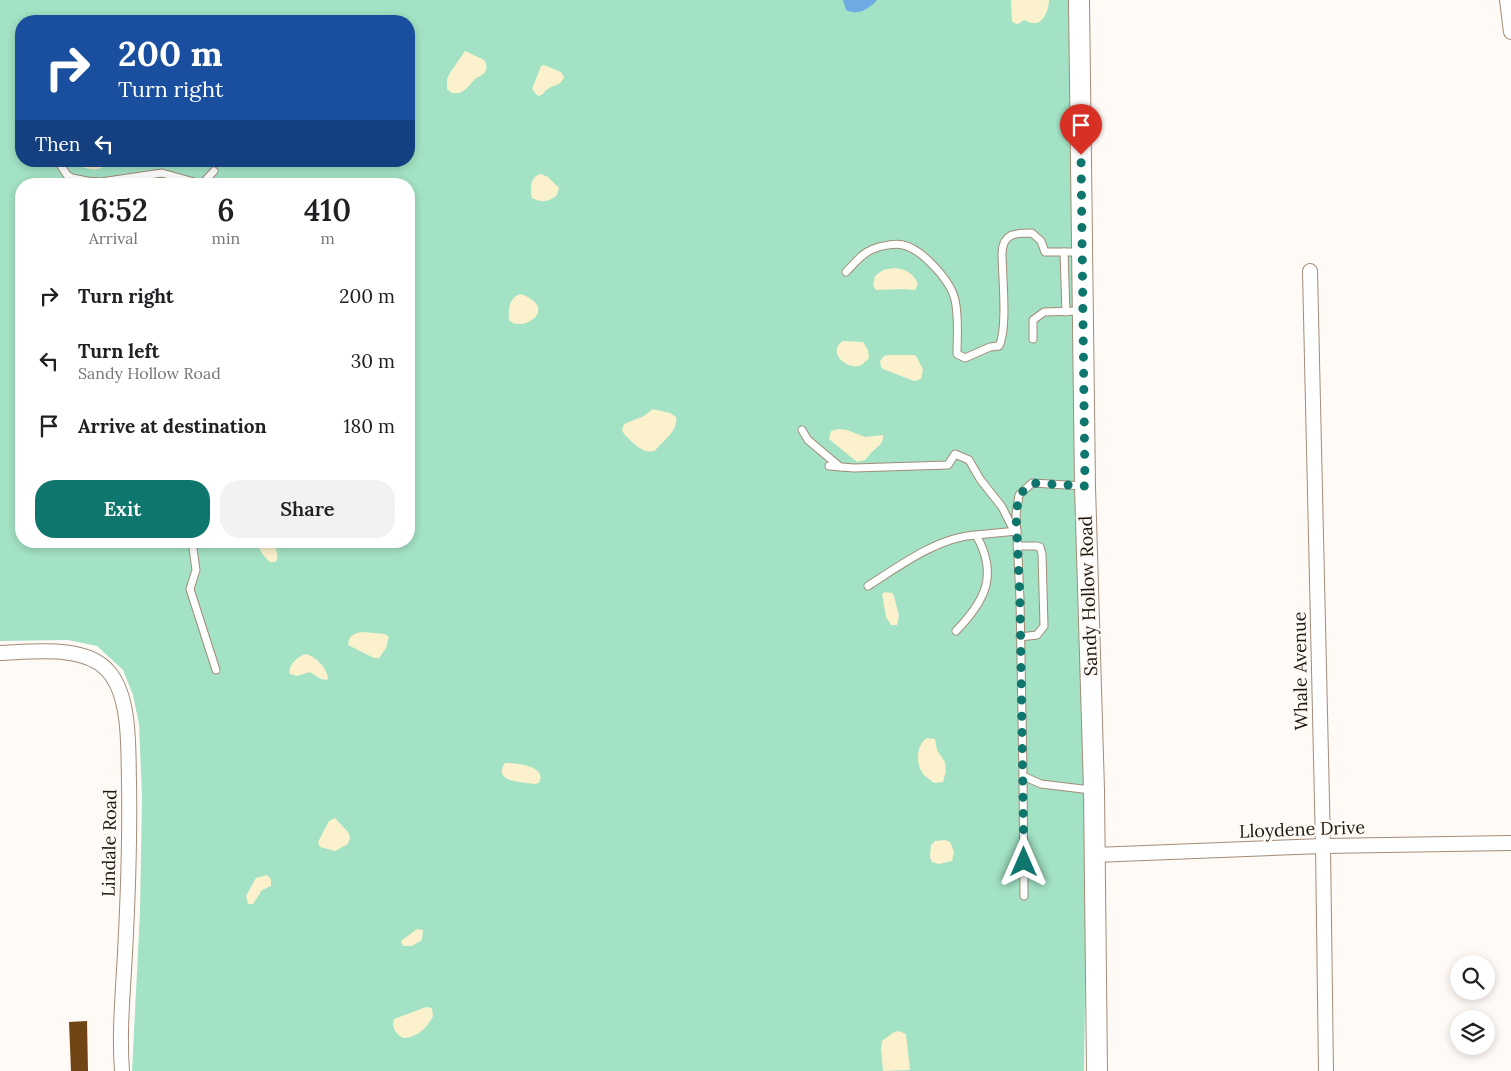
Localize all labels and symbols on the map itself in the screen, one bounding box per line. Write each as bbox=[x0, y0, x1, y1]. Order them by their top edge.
pin bbox=[1060, 104, 1102, 155]
street label: Sandy Hollow Road bbox=[1074, 515, 1102, 677]
street label: Whale Avenue bbox=[1287, 611, 1313, 731]
street label: Lindale Road bbox=[97, 789, 121, 897]
street label: Lloydene Drive bbox=[1239, 815, 1366, 843]
position arrow bbox=[997, 835, 1049, 887]

